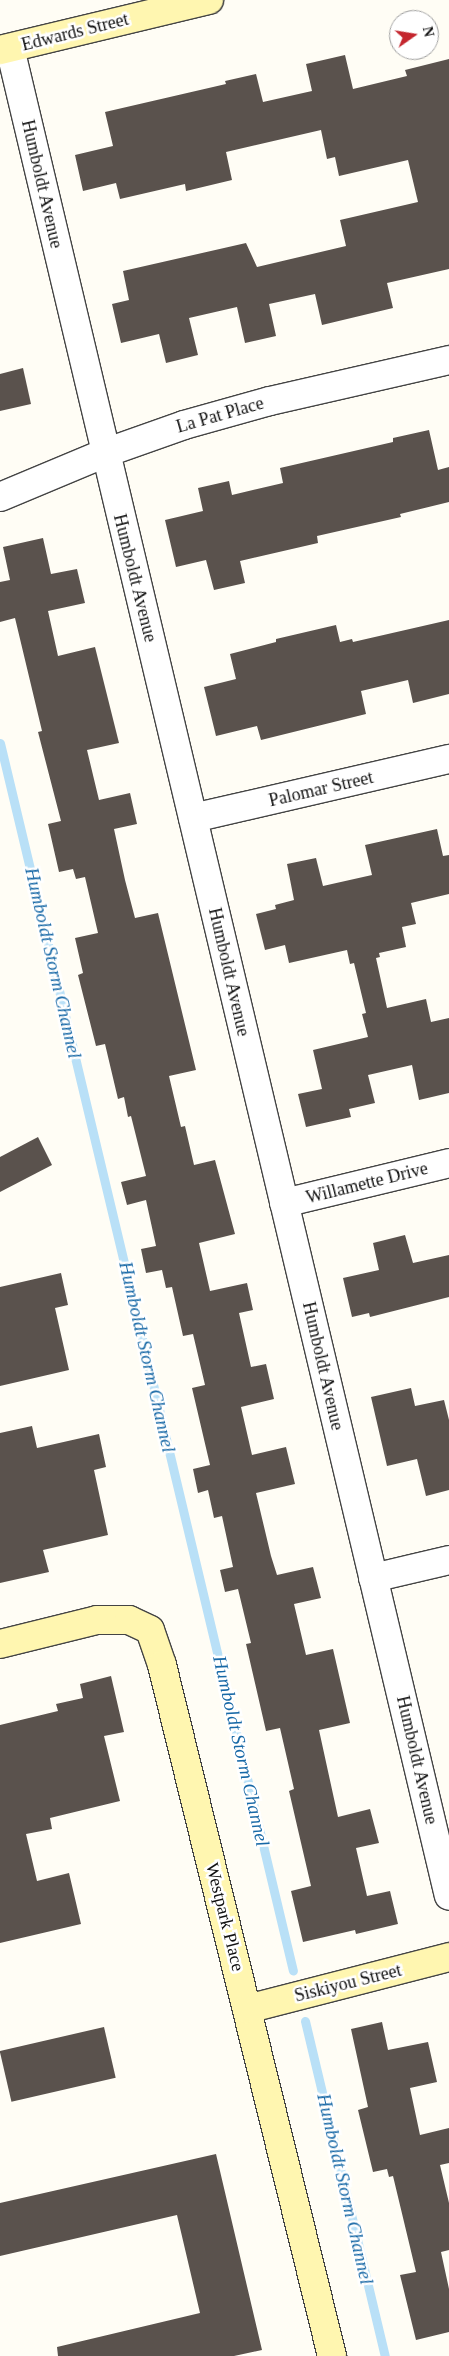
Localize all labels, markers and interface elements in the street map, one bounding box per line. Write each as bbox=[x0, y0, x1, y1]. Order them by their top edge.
street label: Edwards Street bbox=[19, 8, 131, 56]
north arrow bbox=[389, 10, 439, 60]
text: N bbox=[420, 25, 437, 38]
street label: Humboldt Avenue bbox=[17, 117, 67, 251]
street label: La Pat Place bbox=[174, 392, 266, 438]
street label: Humboldt Avenue bbox=[109, 511, 161, 645]
street label: Palomar Street bbox=[267, 767, 375, 811]
water label: Humboldt Storm Channel bbox=[20, 865, 86, 1061]
street label: Humboldt Avenue bbox=[204, 905, 254, 1039]
street label: Willamette Drive bbox=[304, 1157, 430, 1209]
water label: Humboldt Storm Channel bbox=[114, 1259, 180, 1455]
street label: Humboldt Avenue bbox=[298, 1299, 348, 1433]
water label: Humboldt Storm Channel bbox=[208, 1653, 274, 1849]
street label: Humboldt Avenue bbox=[392, 1693, 442, 1827]
street label: Westpark Place bbox=[201, 1861, 249, 1973]
street label: Siskiyou Street bbox=[292, 1959, 404, 2007]
water label: Humboldt Storm Channel bbox=[312, 2091, 378, 2287]

